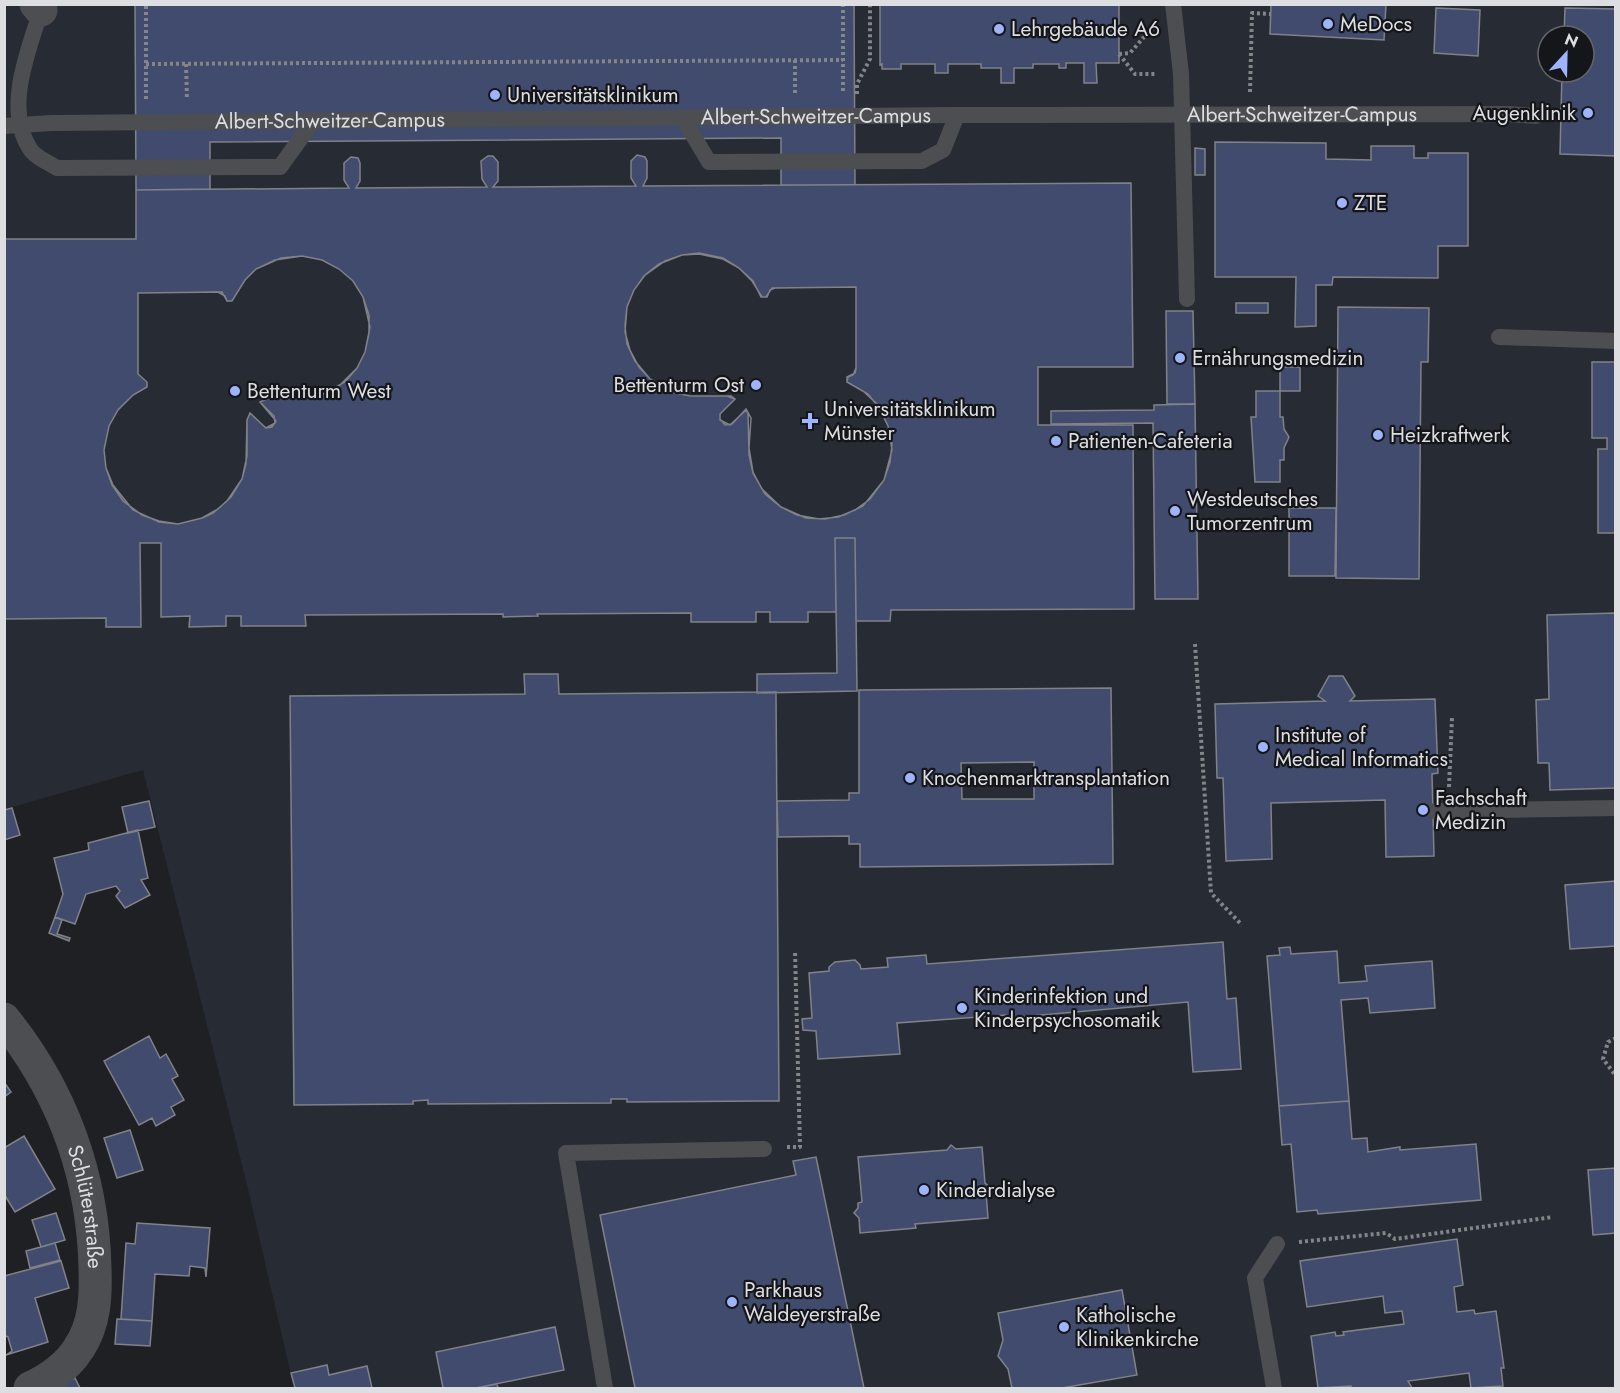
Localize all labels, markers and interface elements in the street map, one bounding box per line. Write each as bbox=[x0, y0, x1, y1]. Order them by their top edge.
place label: MeDocs bbox=[1340, 9, 1412, 39]
place label: Lehrgebäude A6 bbox=[1011, 14, 1160, 44]
marker: MeDocs bbox=[1321, 17, 1335, 31]
marker: Lehrgebäude A6 bbox=[992, 22, 1006, 36]
north arrow bbox=[1536, 24, 1596, 84]
text: N bbox=[1561, 28, 1582, 54]
place label: Universitätsklinikum bbox=[507, 80, 679, 110]
marker: Universitätsklinikum bbox=[488, 88, 502, 102]
place label: Augenklinik bbox=[1472, 98, 1577, 128]
street label: Albert-Schweitzer-Campus bbox=[1187, 99, 1417, 130]
street label: Albert-Schweitzer-Campus bbox=[701, 100, 931, 132]
street label: Albert-Schweitzer-Campus bbox=[215, 105, 445, 137]
marker: Augenklinik bbox=[1581, 106, 1595, 120]
place label: ZTE bbox=[1354, 188, 1387, 218]
marker: ZTE bbox=[1335, 196, 1349, 210]
place label: Ernährungsmedizin bbox=[1192, 343, 1363, 373]
marker: Ernährungsmedizin bbox=[1173, 351, 1187, 365]
place label: Bettenturm Ost bbox=[614, 370, 744, 400]
place label: Bettenturm West bbox=[247, 376, 391, 406]
marker: Bettenturm Ost bbox=[749, 378, 763, 392]
marker: Bettenturm West bbox=[228, 384, 242, 398]
place label: Universitätsklinikum Münster bbox=[824, 394, 996, 448]
marker: Universitätsklinikum Münster bbox=[801, 412, 819, 430]
place label: Heizkraftwerk bbox=[1390, 420, 1511, 450]
place label: Patienten-Cafeteria bbox=[1068, 426, 1233, 456]
marker: Heizkraftwerk bbox=[1371, 428, 1385, 442]
marker: Patienten-Cafeteria bbox=[1049, 434, 1063, 448]
place label: Westdeutsches Tumorzentrum bbox=[1187, 484, 1318, 538]
marker: Westdeutsches Tumorzentrum bbox=[1168, 504, 1182, 518]
place label: Institute of Medical Informatics bbox=[1275, 720, 1448, 774]
marker: Institute of Medical Informatics bbox=[1256, 740, 1270, 754]
place label: Knochenmarktransplantation bbox=[922, 763, 1170, 793]
marker: Knochenmarktransplantation bbox=[903, 771, 917, 785]
place label: Fachschaft Medizin bbox=[1435, 783, 1527, 837]
marker: Fachschaft Medizin bbox=[1416, 803, 1430, 817]
place label: Kinderinfektion und Kinderpsychosomatik bbox=[974, 981, 1161, 1035]
marker: Kinderinfektion und Kinderpsychosomatik bbox=[955, 1001, 969, 1015]
street label: Schlüterstraße bbox=[60, 1141, 110, 1269]
place label: Kinderdialyse bbox=[936, 1175, 1055, 1205]
marker: Kinderdialyse bbox=[917, 1183, 931, 1197]
place label: Parkhaus Waldeyerstraße bbox=[744, 1275, 881, 1329]
marker: Parkhaus Waldeyerstraße bbox=[725, 1295, 739, 1309]
place label: Katholische Klinikenkirche bbox=[1076, 1300, 1199, 1354]
marker: Katholische Klinikenkirche bbox=[1057, 1320, 1071, 1334]

